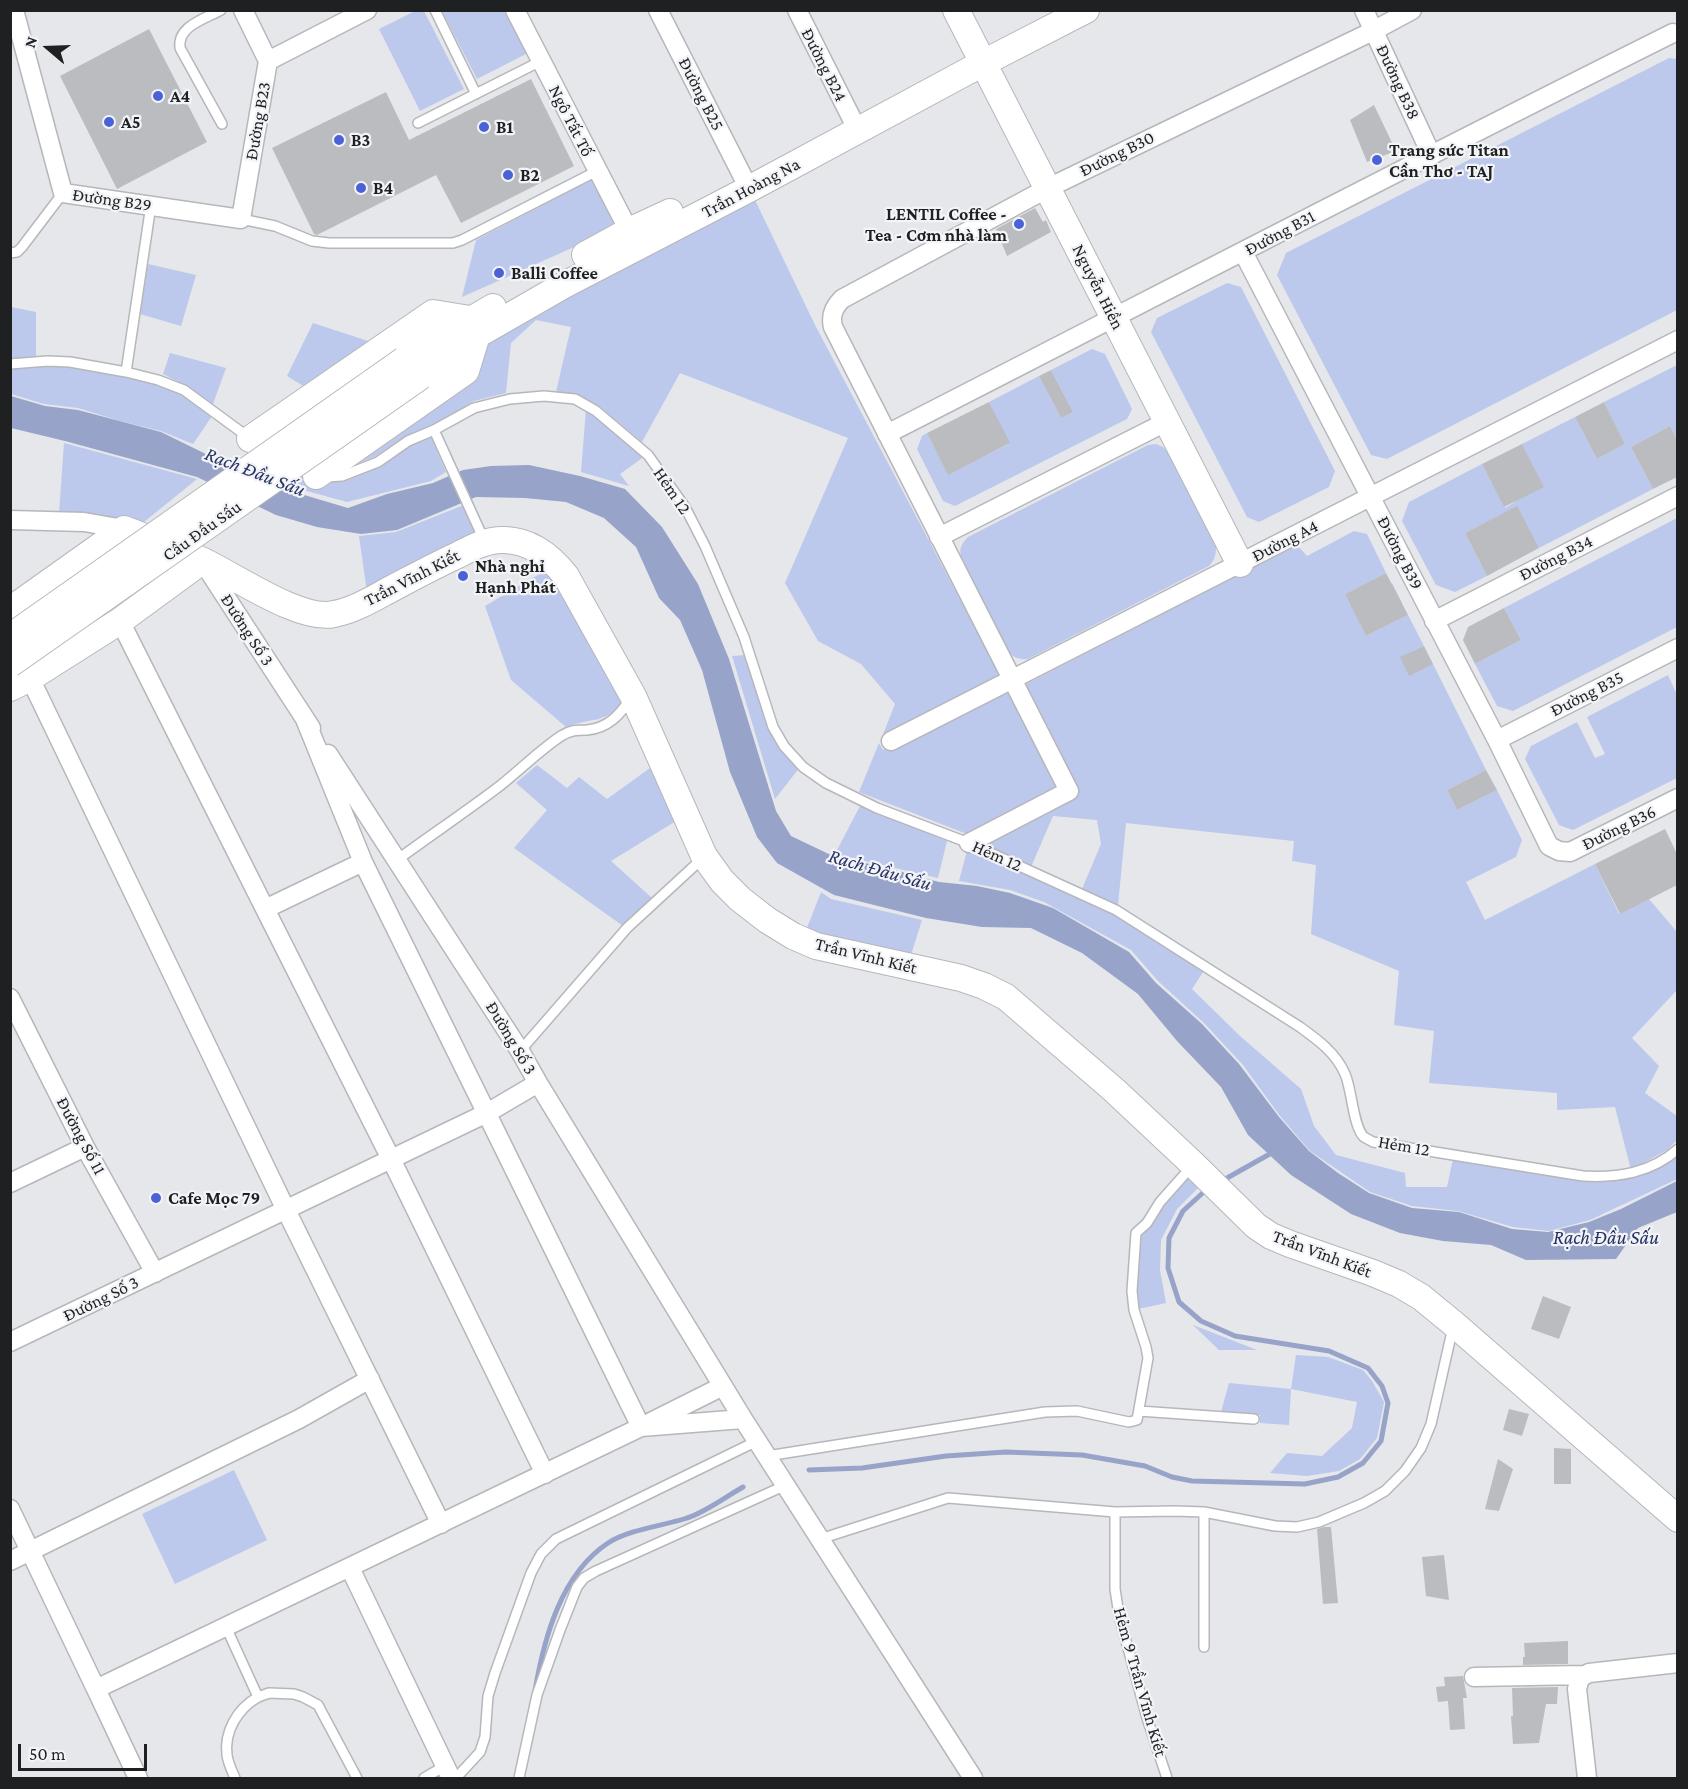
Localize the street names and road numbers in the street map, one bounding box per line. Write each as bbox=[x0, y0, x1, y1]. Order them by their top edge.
street label: Đường B24 bbox=[796, 25, 852, 105]
street label: Đường B38 bbox=[1371, 41, 1425, 123]
street label: Đường B25 bbox=[673, 54, 729, 134]
street label: Đường B23 bbox=[240, 80, 276, 162]
street label: Ngô Tất Tố bbox=[544, 82, 598, 160]
street label: Đường B30 bbox=[1076, 127, 1158, 181]
street label: Trần Hoàng Na bbox=[698, 153, 804, 223]
street label: Đường B29 bbox=[71, 184, 153, 216]
street label: Đường B31 bbox=[1241, 206, 1319, 260]
street label: Nguyễn Hiền bbox=[1067, 241, 1129, 333]
street label: Hẻm 12 bbox=[648, 463, 696, 519]
street label: Cầu Đầu Sấu bbox=[158, 496, 246, 566]
street label: Đường B39 bbox=[1372, 513, 1428, 593]
street label: Đường A4 bbox=[1248, 515, 1322, 567]
street label: Đường B34 bbox=[1516, 530, 1596, 586]
street label: Trần Vĩnh Kiết bbox=[361, 545, 463, 611]
street label: Đường Số 3 bbox=[216, 590, 278, 670]
street label: Đường B35 bbox=[1547, 666, 1627, 722]
street label: Đường B36 bbox=[1578, 801, 1660, 855]
street label: Hẻm 12 bbox=[969, 836, 1025, 876]
street label: Trần Vĩnh Kiết bbox=[813, 933, 919, 979]
street label: Đường Số 3 bbox=[481, 998, 541, 1078]
street label: Đường Số 11 bbox=[52, 1093, 110, 1179]
street label: Hẻm 12 bbox=[1376, 1131, 1432, 1161]
street label: Trần Vĩnh Kiết bbox=[1269, 1225, 1375, 1283]
street label: Đường Số 3 bbox=[60, 1271, 142, 1327]
street label: Hẻm 9 Trần Vĩnh Kiết bbox=[1108, 1605, 1172, 1759]

